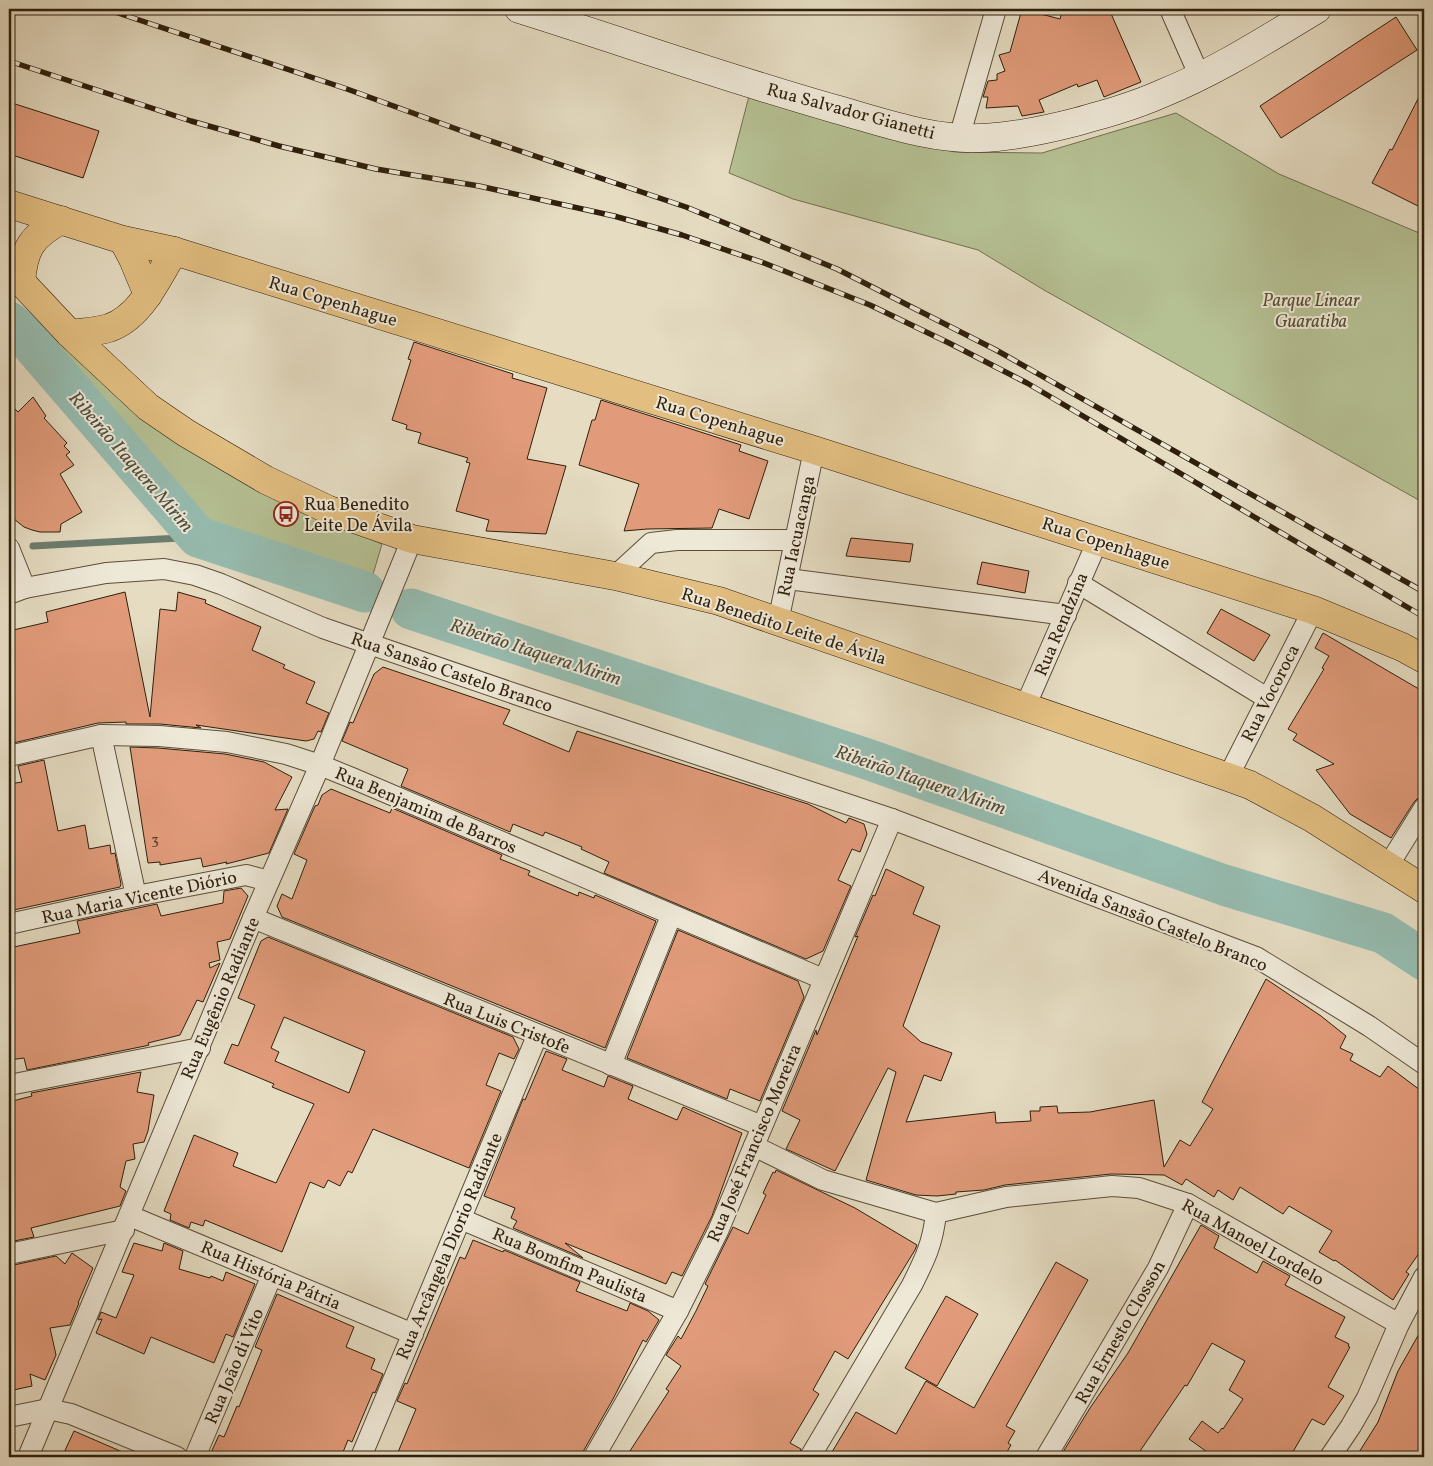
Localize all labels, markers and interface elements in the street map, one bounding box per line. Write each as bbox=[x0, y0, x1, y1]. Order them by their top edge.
street label: Rua Salvador Gianetti bbox=[764, 78, 938, 147]
street label: Rua Copenhague bbox=[265, 271, 400, 334]
park label: Parque Linear Guaratiba bbox=[1262, 289, 1360, 335]
water label: Ribeirão Itaquera Mirim bbox=[62, 386, 199, 538]
street label: Rua Copenhague bbox=[652, 391, 787, 454]
street label: Rua Iacuacanga bbox=[772, 473, 823, 599]
place label: Rua Benedito Leite De Ávila bbox=[304, 493, 412, 539]
bus stop icon: Rua Benedito Leite De Ávila bbox=[273, 501, 299, 527]
street label: Rua Copenhague bbox=[1038, 512, 1173, 577]
street label: Rua Rendzina bbox=[1029, 569, 1095, 680]
street label: Rua Benedito Leite de Ávila bbox=[678, 582, 889, 672]
water label: Ribeirão Itaquera Mirim bbox=[446, 613, 625, 693]
street label: Rua Sansão Castelo Branco bbox=[347, 627, 556, 720]
street label: Rua Vocoroca bbox=[1236, 641, 1307, 747]
water label: Ribeirão Itaquera Mirim bbox=[831, 739, 1009, 822]
street label: Rua Benjamim de Barros bbox=[331, 762, 520, 861]
house number: 3 bbox=[151, 830, 159, 851]
street label: Avenida Sansão Castelo Branco bbox=[1034, 864, 1271, 979]
street label: Rua Maria Vicente Diório bbox=[39, 866, 239, 931]
street label: Rua Eugênio Radiante bbox=[176, 913, 267, 1084]
street label: Rua Luis Cristofe bbox=[439, 988, 574, 1061]
street label: Rua José Francisco Moreira bbox=[702, 1040, 809, 1247]
street label: Rua Arcângela Diorio Radiante bbox=[391, 1129, 510, 1364]
street label: Rua Manoel Lordelo bbox=[1176, 1194, 1328, 1293]
street label: Rua Bomfim Paulista bbox=[488, 1222, 651, 1310]
street label: Rua História Pátria bbox=[196, 1236, 345, 1317]
street label: Rua Ernesto Closson bbox=[1070, 1256, 1173, 1409]
street label: Rua João di Vito bbox=[200, 1305, 271, 1428]

